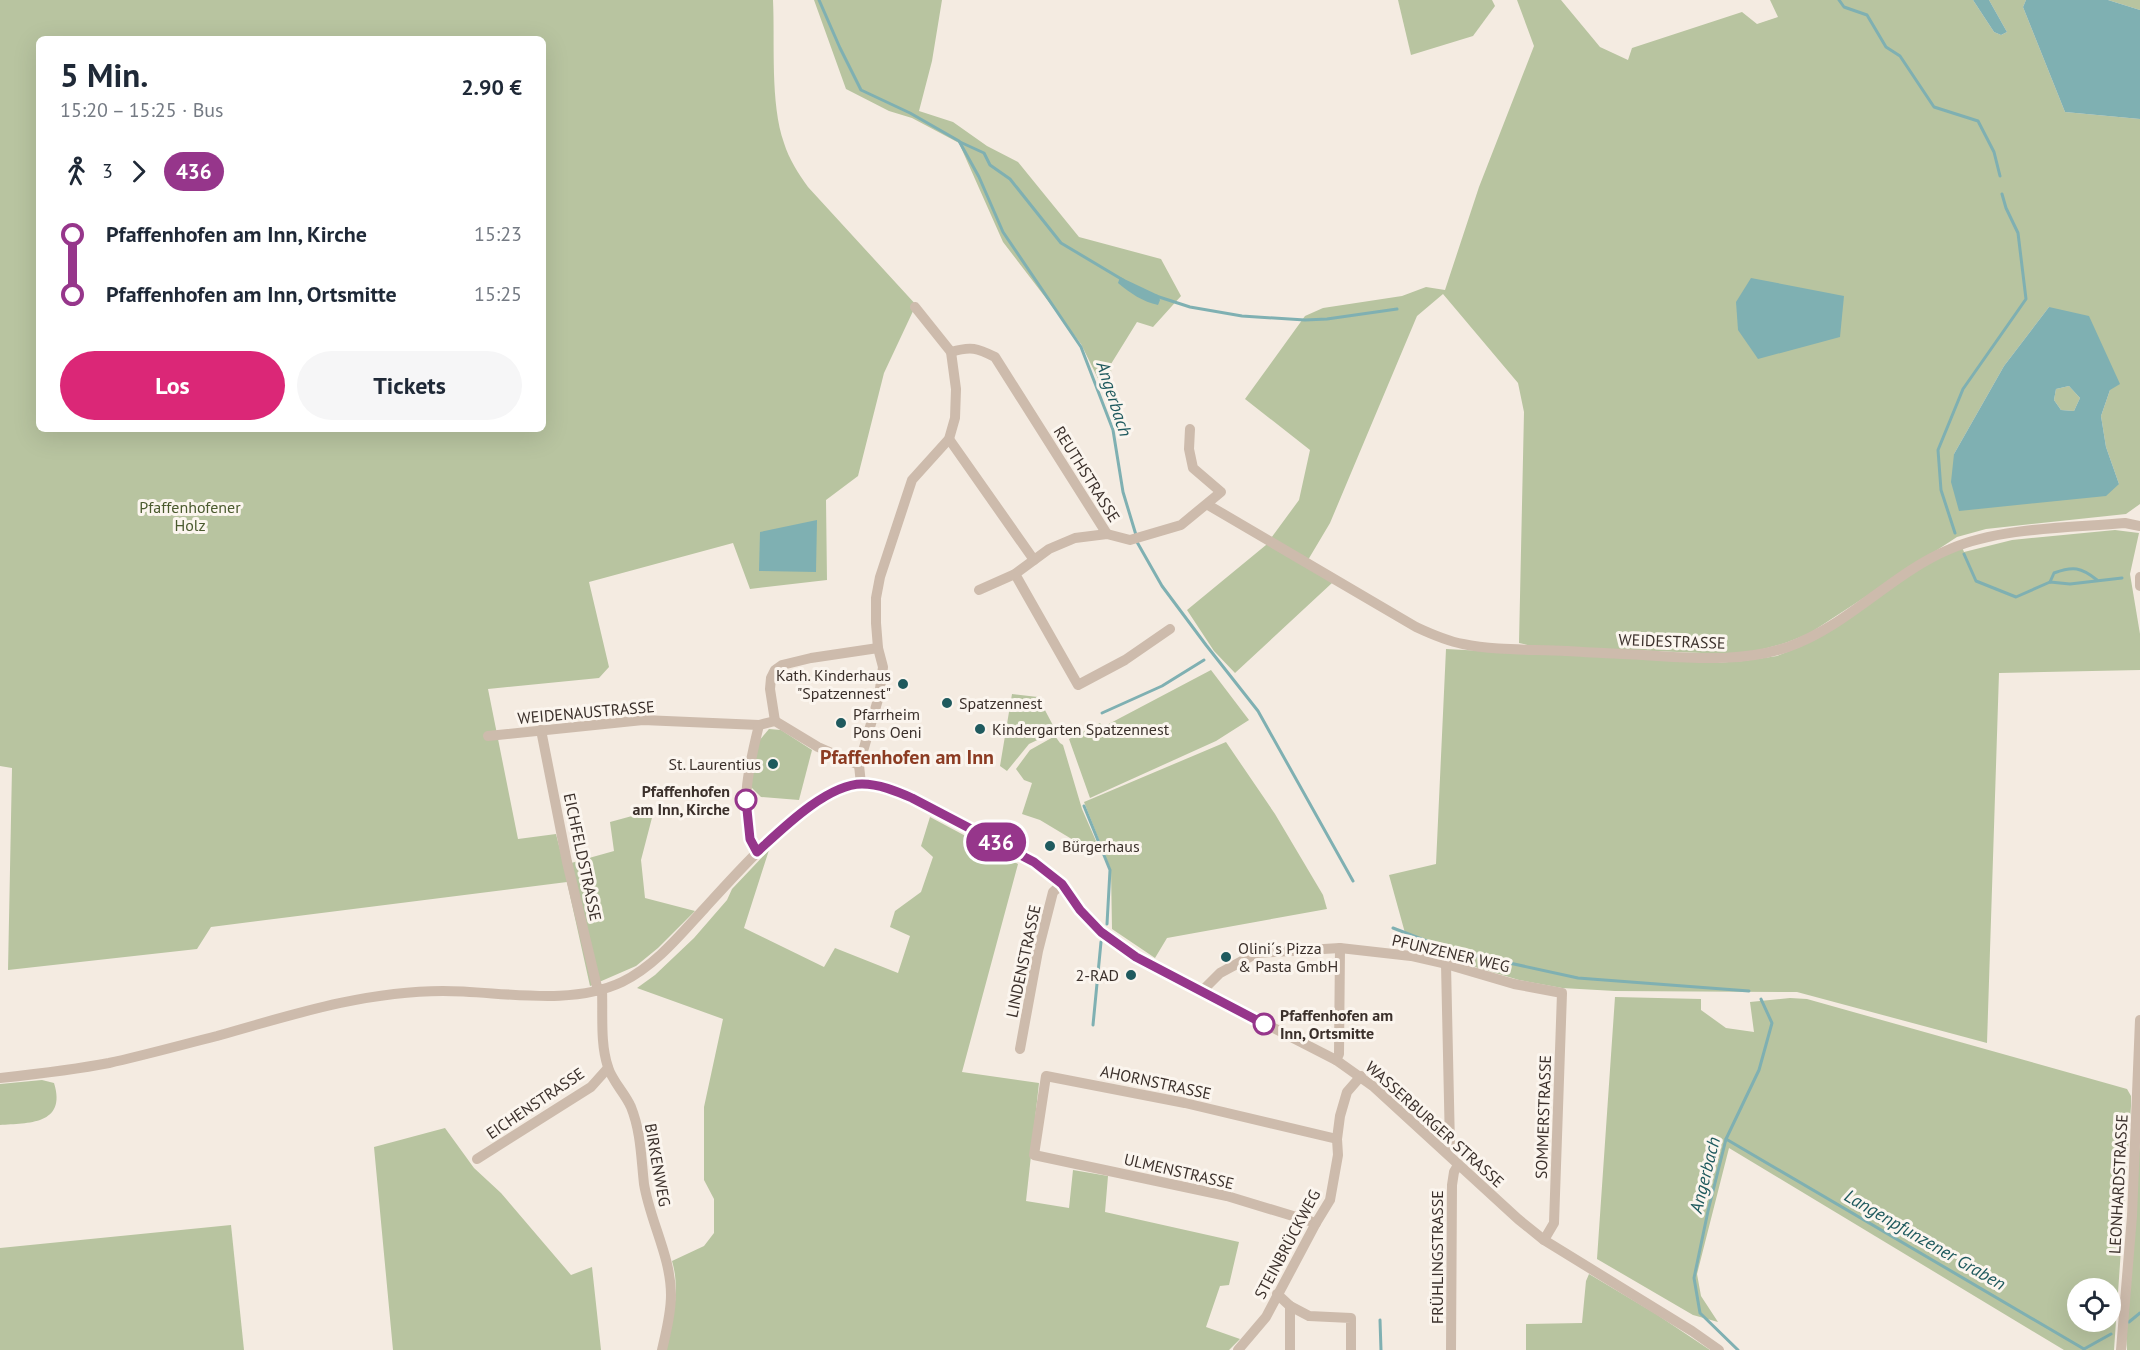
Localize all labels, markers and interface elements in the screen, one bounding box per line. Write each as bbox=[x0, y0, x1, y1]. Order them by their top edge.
text: 5 Min. bbox=[60, 53, 148, 96]
text: 2.90 € bbox=[461, 73, 522, 101]
text: 15:20 – 15:25 · Bus bbox=[60, 97, 224, 123]
icon: walk bbox=[60, 155, 93, 188]
icon: forward bbox=[122, 155, 155, 188]
text: 3 bbox=[102, 158, 113, 184]
text: 436 bbox=[176, 158, 212, 185]
text: Pfaffenhofen am Inn, Kirche bbox=[106, 220, 367, 248]
text: 15:23 bbox=[474, 221, 522, 247]
text: Pfaffenhofen am Inn, Ortsmitte bbox=[106, 280, 397, 308]
text: 15:25 bbox=[474, 281, 522, 307]
button: Los bbox=[60, 351, 285, 420]
button: Tickets bbox=[297, 351, 522, 420]
water label: Angerbach bbox=[1091, 357, 1137, 439]
street label: REUTHSTRASSE bbox=[1049, 422, 1125, 526]
park label: Pfaffenhofener Holz bbox=[139, 497, 241, 535]
street label: WEIDESTRASSE bbox=[1618, 629, 1726, 653]
place label: Kath. Kinderhaus "Spatzennest" bbox=[776, 665, 891, 703]
marker: Kath. Kinderhaus "Spatzennest" bbox=[896, 677, 910, 691]
place label: Spatzennest bbox=[959, 693, 1043, 713]
street label: WEIDENAUSTRASSE bbox=[517, 696, 655, 728]
marker: Spatzennest bbox=[940, 696, 954, 710]
place label: Pfarrheim Pons Oeni bbox=[853, 704, 922, 742]
marker: Pfarrheim Pons Oeni bbox=[834, 716, 848, 730]
place label: Kindergarten Spatzennest bbox=[992, 719, 1170, 739]
marker: Kindergarten Spatzennest bbox=[973, 722, 987, 736]
district label: Pfaffenhofen am Inn bbox=[820, 744, 994, 770]
place label: St. Laurentius bbox=[668, 754, 761, 774]
marker: St. Laurentius bbox=[766, 757, 780, 771]
place label: Pfaffenhofen am Inn, Kirche bbox=[633, 781, 730, 819]
marker: Pfaffenhofen am Inn, Kirche bbox=[735, 789, 757, 811]
street label: EICHFELDSTRASSE bbox=[560, 791, 606, 923]
line badge: 436 bbox=[962, 822, 1030, 862]
text: 436 bbox=[978, 829, 1014, 856]
place label: Bürgerhaus bbox=[1062, 836, 1140, 856]
marker: Bürgerhaus bbox=[1043, 839, 1057, 853]
street label: LINDENSTRASSE bbox=[1001, 903, 1045, 1019]
street label: PFUNZENER WEG bbox=[1390, 930, 1512, 976]
place label: Olini´s Pizza & Pasta GmbH bbox=[1238, 938, 1338, 976]
marker: Olini´s Pizza & Pasta GmbH bbox=[1219, 950, 1233, 964]
place label: 2-RAD bbox=[1076, 965, 1119, 985]
marker: 2-RAD bbox=[1124, 968, 1138, 982]
place label: Pfaffenhofen am Inn, Ortsmitte bbox=[1280, 1005, 1393, 1043]
marker: Pfaffenhofen am Inn, Ortsmitte bbox=[1253, 1013, 1275, 1035]
street label: SOMMERSTRASSE bbox=[1531, 1055, 1555, 1179]
street label: WASSERBURGER STRASSE bbox=[1362, 1057, 1508, 1191]
street label: AHORNSTRASSE bbox=[1099, 1060, 1213, 1104]
street label: EICHENSTRASSE bbox=[482, 1063, 588, 1143]
street label: LEONHARDSTRASSE bbox=[2104, 1114, 2132, 1254]
street label: BIRKENWEG bbox=[641, 1122, 675, 1208]
water label: Angerbach bbox=[1684, 1134, 1725, 1216]
street label: ULMENSTRASSE bbox=[1122, 1149, 1236, 1193]
water label: Langenpfunzener Graben bbox=[1841, 1184, 2010, 1295]
street label: STEINBRÜCKWEG bbox=[1250, 1186, 1324, 1302]
street label: FRÜHLINGSTRASSE bbox=[1427, 1190, 1447, 1324]
map controls bbox=[2067, 1278, 2121, 1332]
button: locate bbox=[2067, 1278, 2121, 1332]

